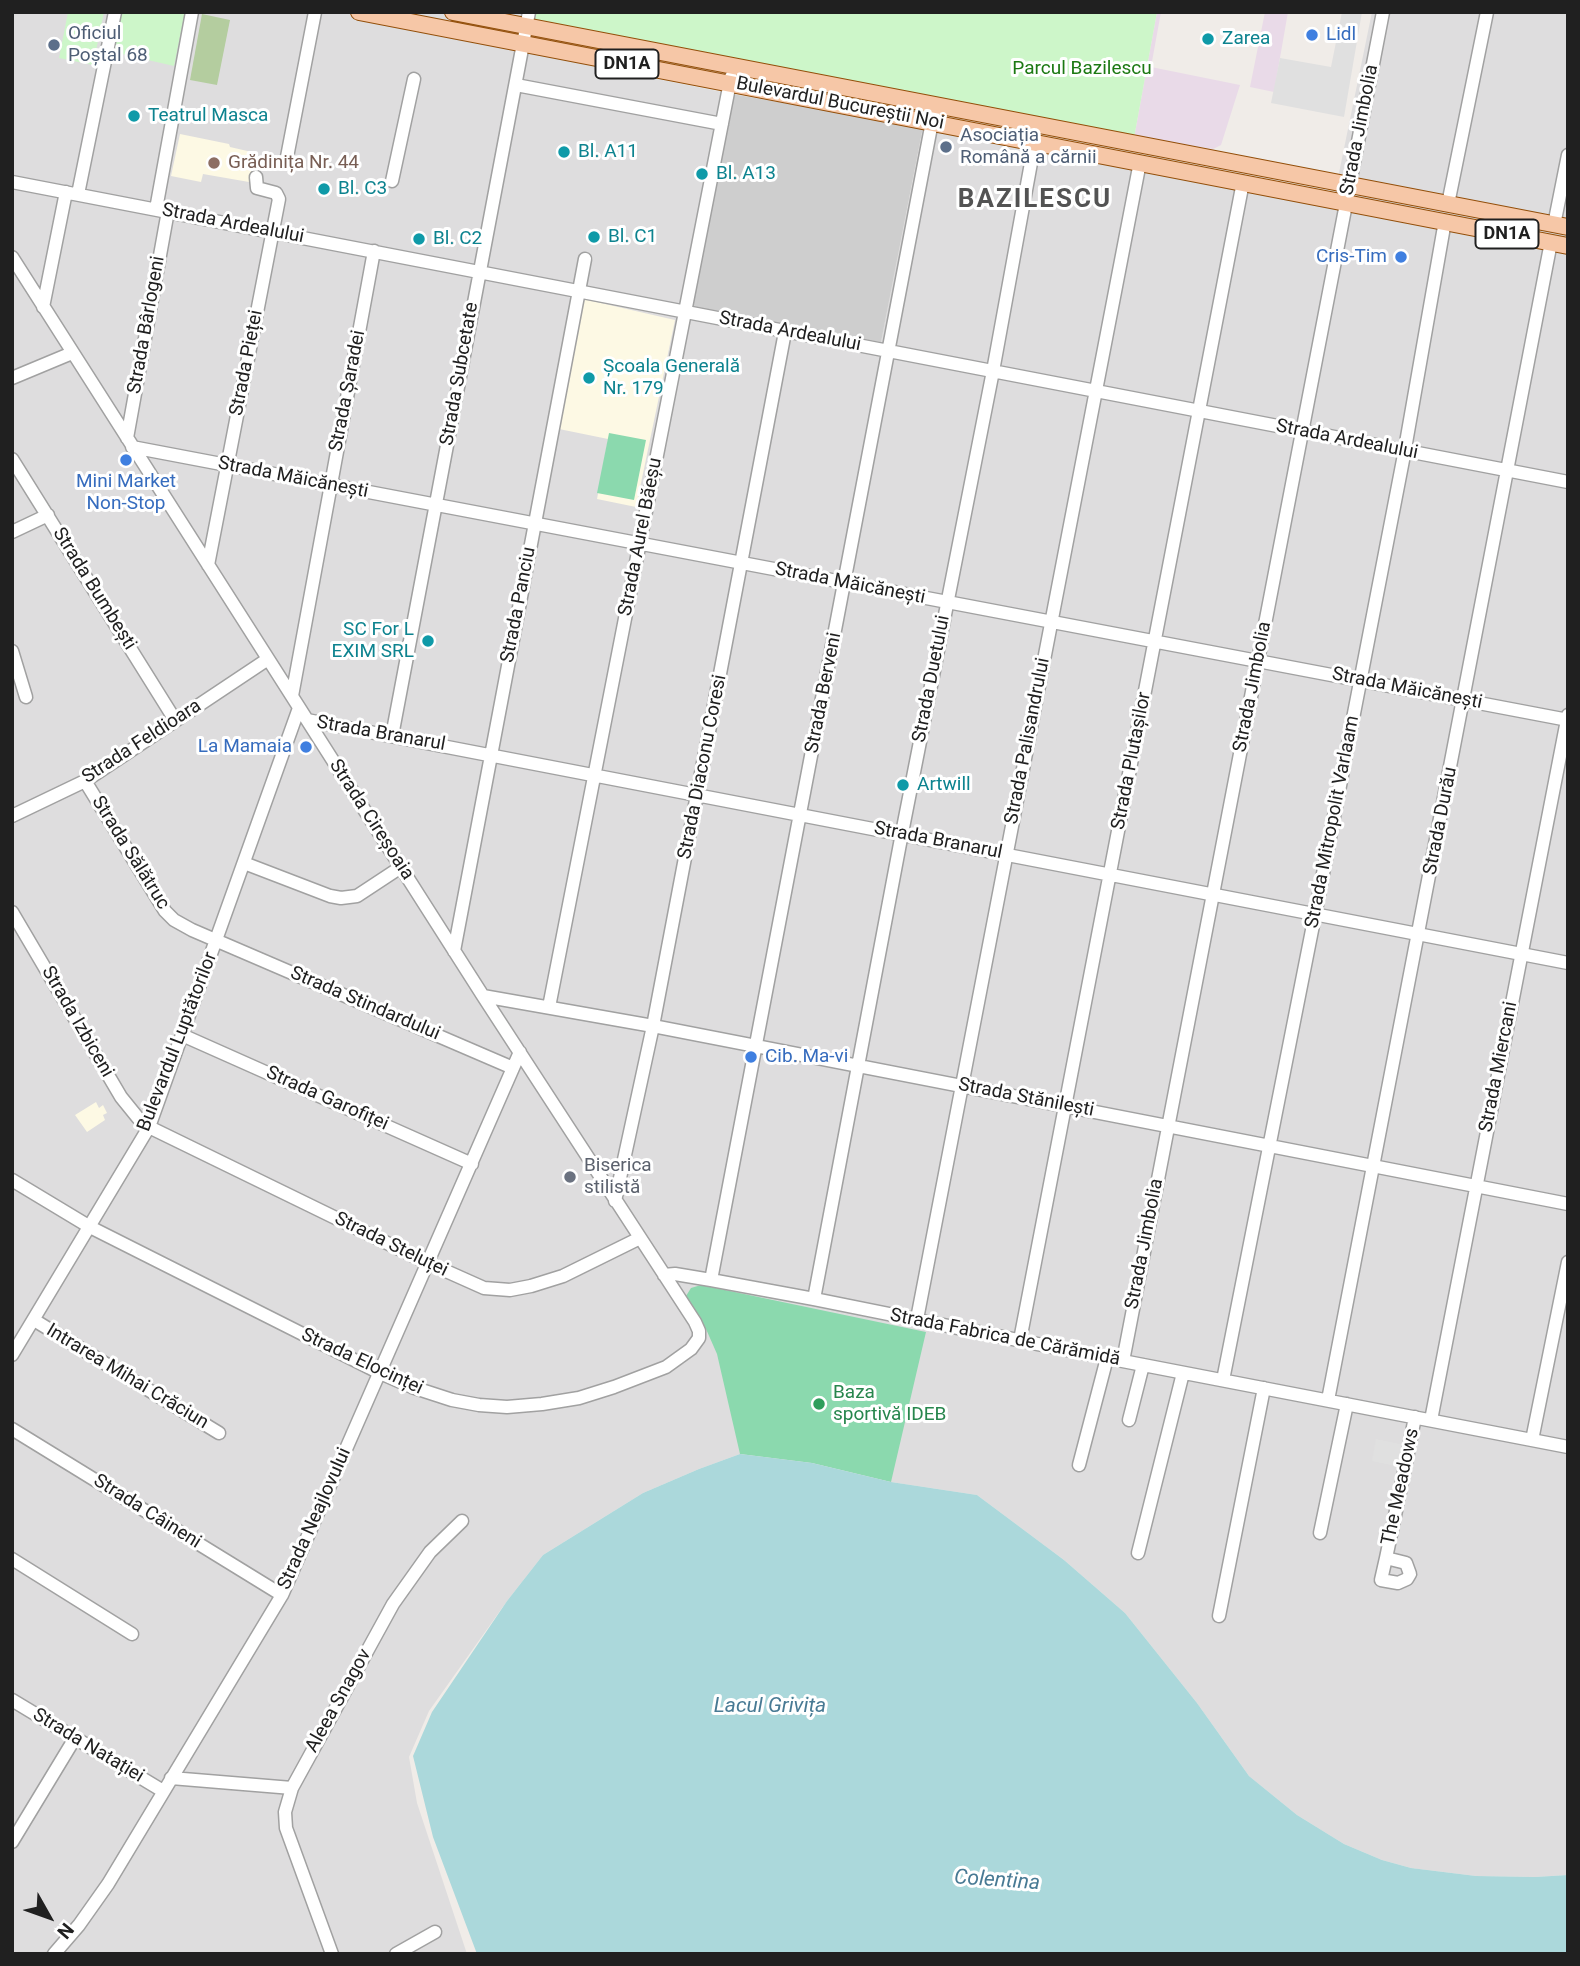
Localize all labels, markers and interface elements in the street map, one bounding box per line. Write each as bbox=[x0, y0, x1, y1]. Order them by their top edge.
place label: Oficiul Poștal 68 bbox=[68, 23, 148, 67]
place label: Lidl bbox=[1326, 24, 1356, 46]
marker: Lidl bbox=[1304, 27, 1320, 43]
place label: Zarea bbox=[1222, 28, 1270, 50]
marker: Zarea bbox=[1200, 31, 1216, 47]
marker: Oficiul Poștal 68 bbox=[46, 37, 62, 53]
road number: DN1A bbox=[596, 50, 658, 78]
park label: Parcul Bazilescu bbox=[1012, 58, 1152, 80]
street label: Strada Jimbolia bbox=[1336, 63, 1384, 197]
street label: Bulevardul Bucureștii Noi bbox=[734, 73, 946, 135]
place label: Teatrul Masca bbox=[148, 105, 268, 127]
marker: Teatrul Masca bbox=[126, 108, 142, 124]
place label: Asociația Română a cărnii bbox=[960, 125, 1097, 169]
marker: Asociația Română a cărnii bbox=[938, 139, 954, 155]
place label: Bl. A11 bbox=[578, 141, 638, 163]
marker: Bl. A11 bbox=[556, 144, 572, 160]
place label: Grădinița Nr. 44 bbox=[228, 152, 359, 174]
marker: Grădinița Nr. 44 bbox=[206, 155, 222, 171]
place label: Bl. A13 bbox=[716, 163, 776, 185]
marker: Bl. A13 bbox=[694, 166, 710, 182]
place label: Bl. C3 bbox=[338, 178, 387, 200]
marker: Bl. C3 bbox=[316, 181, 332, 197]
district label: BAZILESCU bbox=[959, 184, 1111, 216]
street label: Strada Ardealului bbox=[160, 199, 306, 249]
road number: DN1A bbox=[1476, 220, 1538, 248]
place label: Bl. C1 bbox=[608, 226, 657, 248]
place label: Bl. C2 bbox=[433, 228, 482, 250]
marker: Bl. C1 bbox=[586, 229, 602, 245]
marker: Bl. C2 bbox=[411, 231, 427, 247]
place label: Cris-Tim bbox=[1316, 246, 1387, 268]
marker: Cris-Tim bbox=[1393, 249, 1409, 265]
street label: Strada Bârlogeni bbox=[124, 254, 170, 396]
street label: Strada Subcetate bbox=[436, 301, 484, 447]
street label: Strada Ardealului bbox=[717, 307, 863, 357]
street label: Strada Pieței bbox=[226, 308, 268, 418]
street label: Strada Șaradei bbox=[325, 328, 371, 454]
place label: Școala Generală Nr. 179 bbox=[603, 356, 740, 400]
marker: Școala Generală Nr. 179 bbox=[581, 370, 597, 386]
street label: Strada Ardealului bbox=[1274, 415, 1420, 465]
marker: Mini Market Non-Stop bbox=[118, 452, 134, 468]
street label: Strada Măicănești bbox=[216, 452, 370, 504]
street label: Strada Aurel Băeșu bbox=[614, 456, 668, 618]
place label: Mini Market Non-Stop bbox=[76, 471, 176, 515]
street label: Strada Bumbești bbox=[47, 524, 141, 654]
street label: Strada Panciu bbox=[497, 545, 541, 665]
street label: Strada Măicănești bbox=[773, 558, 927, 610]
street label: Strada Duetului bbox=[908, 613, 956, 745]
place label: SC For L EXIM SRL bbox=[332, 619, 414, 663]
street label: Strada Jimbolia bbox=[1229, 620, 1277, 754]
street label: Strada Berveni bbox=[801, 631, 847, 755]
marker: SC For L EXIM SRL bbox=[420, 633, 436, 649]
street label: Strada Palisandrului bbox=[1001, 656, 1055, 826]
street label: Strada Măicănești bbox=[1330, 663, 1484, 715]
street label: Strada Diaconu Coresi bbox=[674, 673, 732, 861]
street label: Strada Plutașilor bbox=[1107, 690, 1157, 832]
street label: Strada Feldioara bbox=[78, 695, 206, 789]
street label: Strada Branarul bbox=[315, 711, 447, 757]
street label: Strada Mitropolit Varlaam bbox=[1301, 714, 1365, 930]
place label: La Mamaia bbox=[198, 736, 292, 758]
marker: La Mamaia bbox=[298, 739, 314, 755]
street label: Strada Cireșoaia bbox=[324, 756, 418, 884]
street label: Strada Durău bbox=[1419, 765, 1463, 877]
place label: Artwill bbox=[917, 774, 971, 796]
marker: Artwill bbox=[895, 777, 911, 793]
street label: Strada Sălătruc bbox=[86, 792, 174, 914]
street label: Strada Branarul bbox=[872, 817, 1004, 865]
street label: Bulevardul Luptătorilor bbox=[133, 949, 223, 1135]
street label: Strada Izbiceni bbox=[36, 962, 118, 1082]
street label: Strada Stindardului bbox=[287, 962, 443, 1046]
street label: Strada Miercani bbox=[1475, 1000, 1523, 1134]
place label: Cib. Ma-vi bbox=[765, 1046, 848, 1068]
marker: Cib. Ma-vi bbox=[743, 1049, 759, 1065]
street label: Strada Garofiței bbox=[262, 1062, 392, 1136]
street label: Strada Stănilești bbox=[956, 1074, 1096, 1122]
place label: Biserica stilistă bbox=[584, 1155, 652, 1199]
marker: Biserica stilistă bbox=[562, 1169, 578, 1185]
street label: Strada Jimbolia bbox=[1121, 1177, 1169, 1311]
street label: Strada Steluței bbox=[331, 1208, 451, 1282]
street label: Strada Fabrica de Cărămidă bbox=[888, 1304, 1122, 1372]
street label: Intrarea Mihai Crăciun bbox=[42, 1320, 212, 1434]
street label: Strada Elocinței bbox=[297, 1324, 427, 1400]
place label: Baza sportivă IDEB bbox=[833, 1382, 946, 1426]
marker: Baza sportivă IDEB bbox=[811, 1396, 827, 1412]
street label: The Meadows bbox=[1377, 1426, 1425, 1548]
street label: Strada Neajlovului bbox=[273, 1445, 357, 1593]
street label: Strada Câineni bbox=[89, 1470, 205, 1554]
street label: Aleea Snagov bbox=[301, 1645, 377, 1757]
water label: Lacul Grivița bbox=[714, 1694, 826, 1720]
street label: Strada Natației bbox=[28, 1704, 148, 1788]
water label: Colentina bbox=[953, 1865, 1041, 1897]
north arrow bbox=[14, 1882, 84, 1952]
text: N bbox=[52, 1918, 79, 1943]

